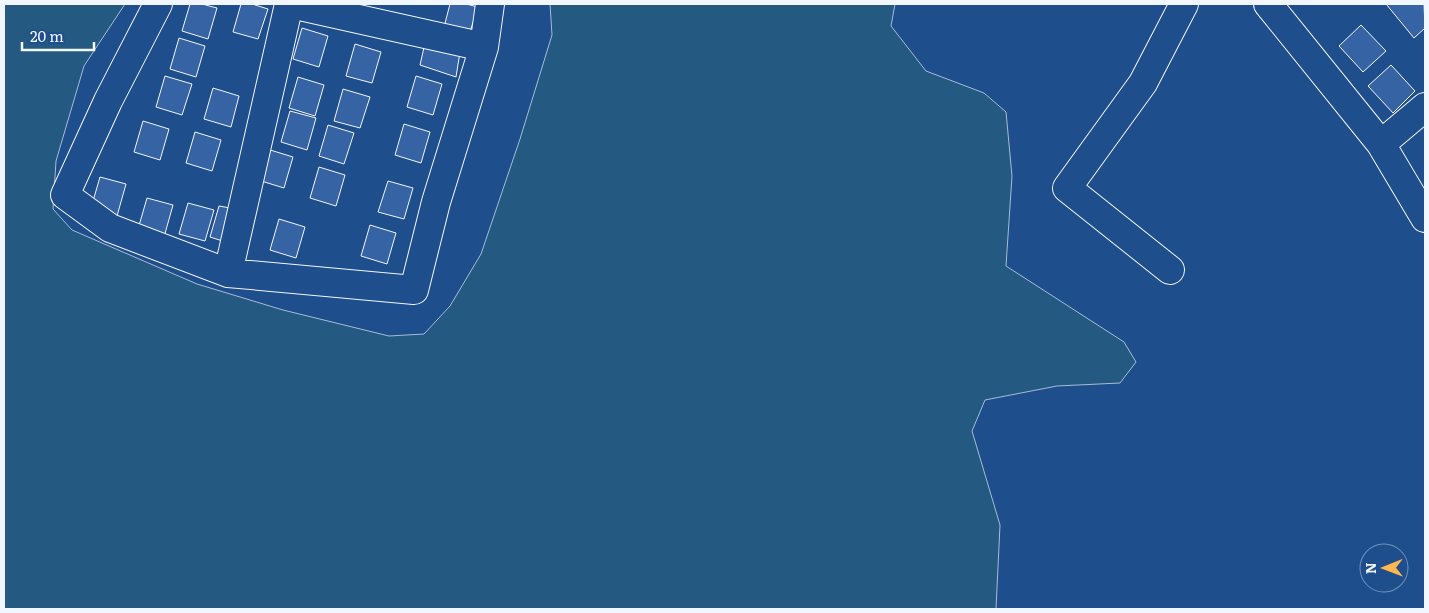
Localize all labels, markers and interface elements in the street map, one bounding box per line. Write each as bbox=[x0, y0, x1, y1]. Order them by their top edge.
scale bar bbox=[22, 20, 95, 52]
text: 20 m bbox=[30, 24, 64, 47]
north arrow bbox=[1359, 543, 1409, 593]
text: N bbox=[1360, 562, 1380, 574]

